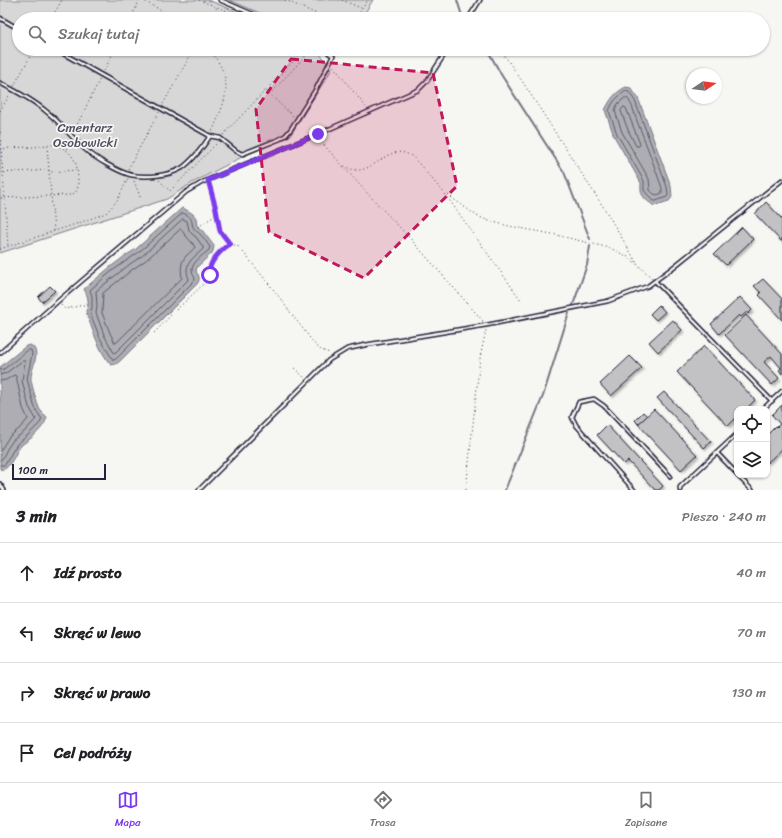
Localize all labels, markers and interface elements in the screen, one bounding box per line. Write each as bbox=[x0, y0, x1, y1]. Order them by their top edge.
search box bbox=[12, 12, 770, 56]
text: Szukaj tutaj bbox=[58, 21, 139, 47]
icon: search bbox=[26, 23, 48, 45]
north arrow bbox=[686, 68, 722, 104]
park label: Cmentarz Osobowicki bbox=[53, 116, 117, 154]
route end bbox=[309, 125, 327, 143]
route start bbox=[201, 266, 219, 284]
map controls bbox=[734, 406, 770, 478]
button: locate bbox=[734, 406, 770, 442]
button: layers bbox=[734, 442, 770, 478]
text: 100 m bbox=[18, 461, 48, 480]
scale bar bbox=[12, 462, 106, 481]
text: 3 min bbox=[16, 501, 57, 531]
text: Pieszo · 240 m bbox=[682, 505, 766, 528]
text: Idź prosto bbox=[54, 560, 122, 586]
text: 40 m bbox=[736, 561, 766, 584]
icon: ahead bbox=[16, 562, 38, 584]
text: Skręć w lewo bbox=[54, 620, 141, 646]
text: 70 m bbox=[737, 621, 766, 644]
icon: left bbox=[16, 622, 38, 644]
text: Skręć w prawo bbox=[54, 680, 150, 706]
text: 130 m bbox=[732, 681, 766, 704]
icon: right bbox=[16, 682, 38, 704]
text: Cel podróży bbox=[54, 740, 131, 766]
icon: arrive bbox=[16, 742, 38, 764]
tab: Mapa bbox=[115, 789, 140, 832]
tab: Trasa bbox=[370, 789, 396, 832]
tab: Zapisane bbox=[625, 789, 667, 832]

